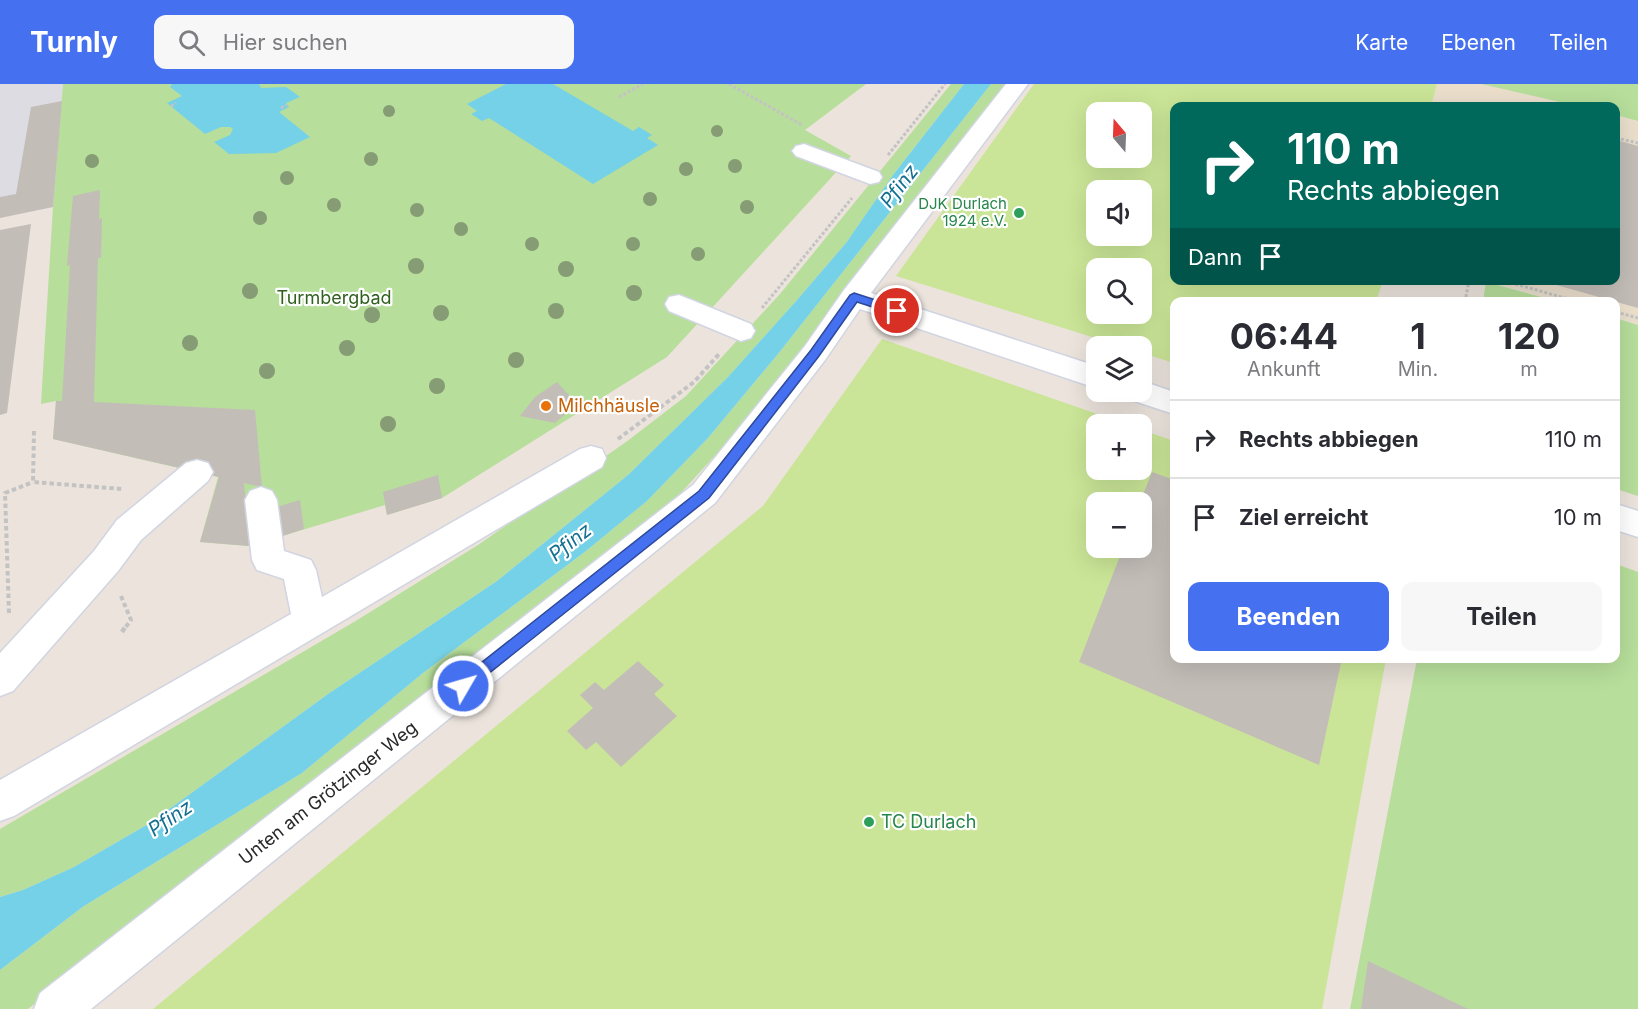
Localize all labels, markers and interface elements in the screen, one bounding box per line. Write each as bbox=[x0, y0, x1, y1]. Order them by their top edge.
search box bbox=[154, 15, 574, 69]
text: Turnly bbox=[30, 25, 118, 59]
icon: search bbox=[175, 26, 208, 59]
text: Hier suchen bbox=[223, 29, 348, 55]
text: Karte bbox=[1355, 30, 1408, 55]
text: Ebenen bbox=[1441, 30, 1516, 55]
text: Teilen bbox=[1549, 30, 1608, 55]
north arrow bbox=[1086, 102, 1152, 168]
map controls bbox=[1086, 102, 1152, 558]
text: 110 m bbox=[1287, 123, 1400, 174]
icon: right bbox=[1188, 126, 1266, 204]
water label: Pfinz bbox=[875, 160, 923, 212]
text: Rechts abbiegen bbox=[1287, 174, 1500, 207]
button: sound bbox=[1086, 180, 1152, 246]
place label: DJK Durlach 1924 e.V. bbox=[918, 194, 1007, 230]
marker: DJK Durlach 1924 e.V. bbox=[1012, 206, 1026, 220]
icon: arrive bbox=[1254, 240, 1287, 273]
text: Dann bbox=[1188, 244, 1242, 270]
button: search bbox=[1086, 258, 1152, 324]
pin bbox=[871, 285, 922, 336]
park label: Turmbergbad bbox=[276, 287, 392, 308]
icon: arrive bbox=[880, 294, 913, 327]
text: 06:44 bbox=[1230, 314, 1338, 358]
text: 1 bbox=[1410, 314, 1426, 358]
text: 120 bbox=[1498, 314, 1560, 358]
button: layers bbox=[1086, 336, 1152, 402]
text: Ankunft bbox=[1247, 357, 1321, 381]
text: Min. bbox=[1398, 357, 1438, 381]
text: m bbox=[1520, 357, 1538, 381]
place label: Milchhäusle bbox=[558, 395, 660, 416]
marker: Milchhäusle bbox=[539, 399, 553, 413]
button: + bbox=[1086, 414, 1152, 480]
icon: right bbox=[1188, 423, 1221, 456]
text: Rechts abbiegen bbox=[1239, 426, 1419, 452]
text: 110 m bbox=[1545, 426, 1602, 452]
button: − bbox=[1086, 492, 1152, 558]
icon: arrive bbox=[1188, 501, 1221, 534]
text: Ziel erreicht bbox=[1239, 504, 1368, 530]
text: 10 m bbox=[1554, 504, 1602, 530]
water label: Pfinz bbox=[544, 518, 596, 566]
button: Beenden bbox=[1188, 582, 1389, 651]
button: Teilen bbox=[1401, 582, 1602, 651]
position arrow bbox=[431, 654, 495, 718]
street label: Unten am Grötzinger Weg bbox=[234, 717, 421, 869]
water label: Pfinz bbox=[143, 795, 197, 841]
place label: TC Durlach bbox=[881, 811, 976, 832]
marker: TC Durlach bbox=[862, 815, 876, 829]

